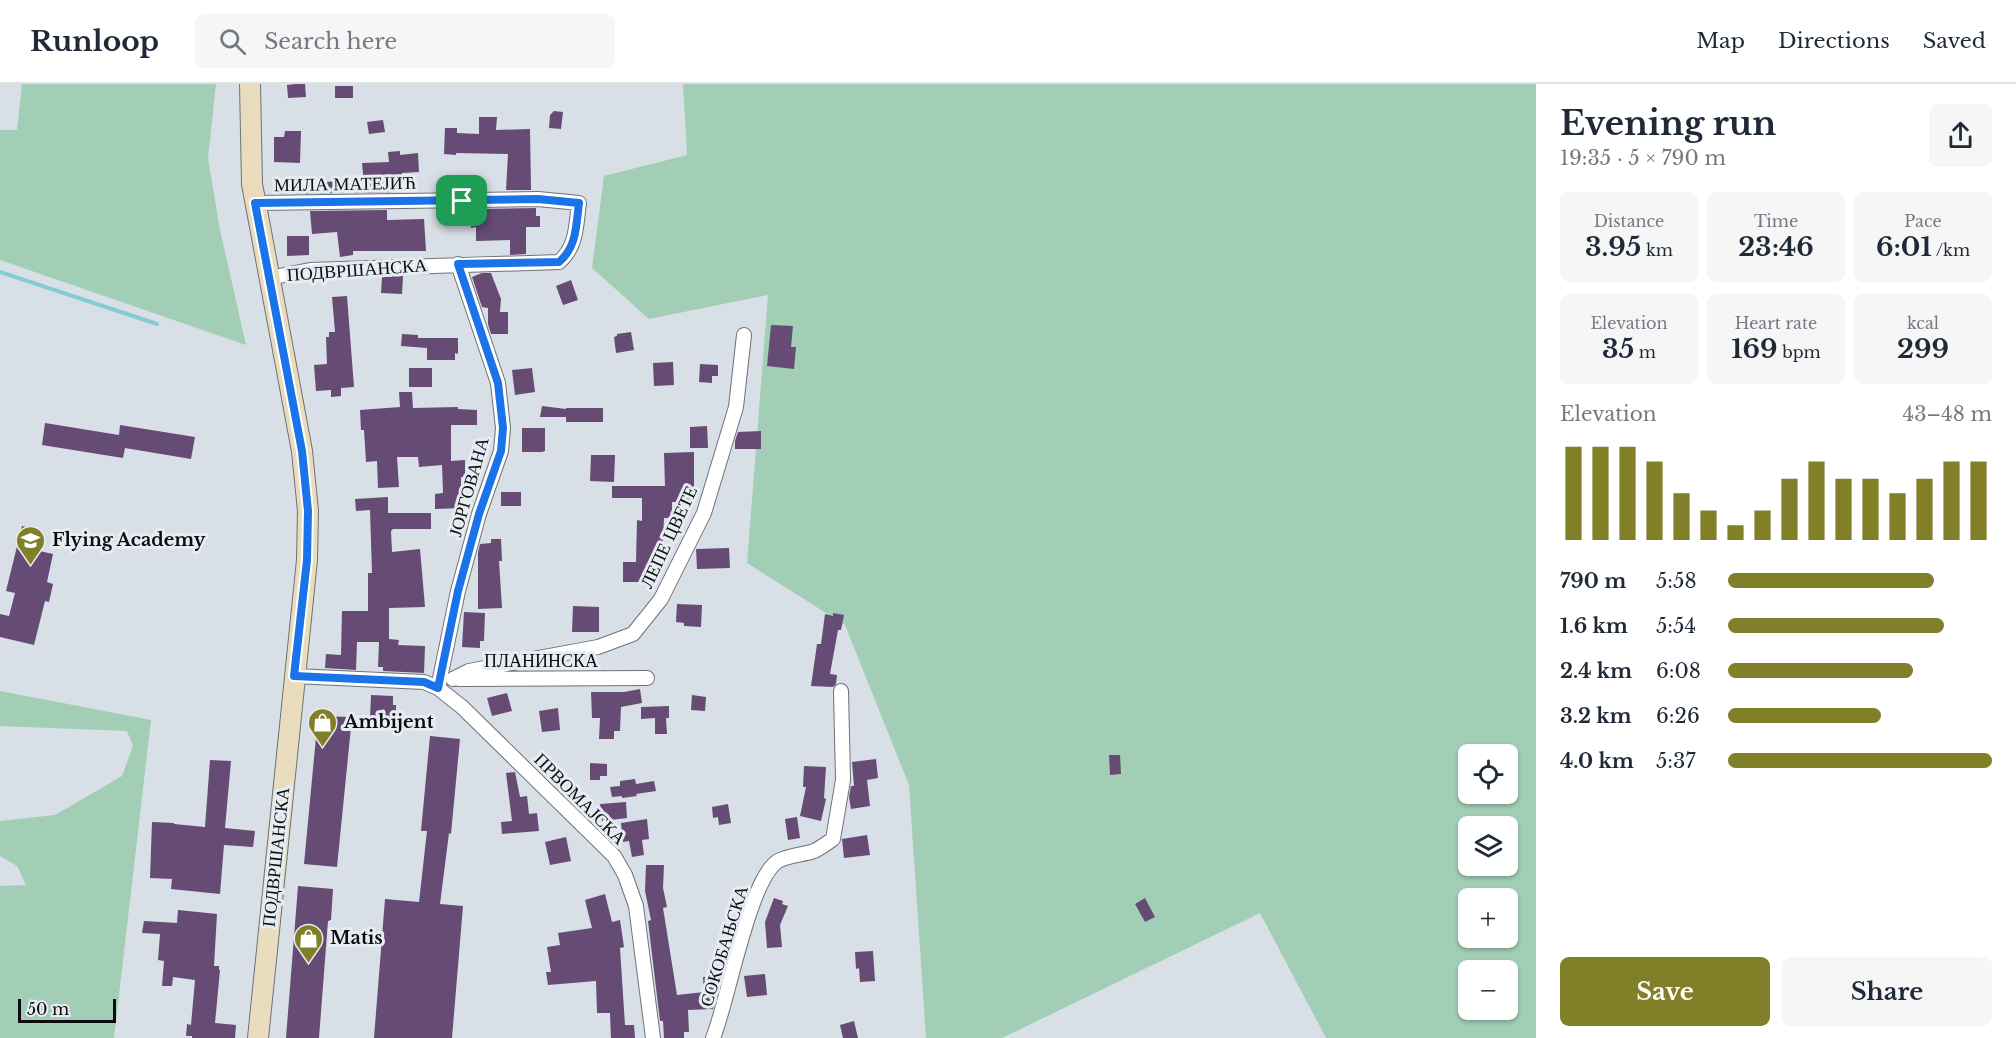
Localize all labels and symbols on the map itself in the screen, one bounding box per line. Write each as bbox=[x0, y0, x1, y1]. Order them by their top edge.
street label: МИЛА МАТЕЈИЋ bbox=[274, 172, 417, 196]
pin bbox=[436, 175, 487, 226]
street label: ПОДВРШАНСКА bbox=[286, 254, 428, 286]
street label: ЈОРГОВАНА bbox=[444, 435, 494, 539]
street label: ЛЕПЕ ЦВЕТЕ bbox=[636, 482, 702, 592]
school or university icon: Flying Academy bbox=[15, 524, 47, 566]
place label: Flying Academy bbox=[52, 529, 206, 551]
street label: ПЛАНИНСКА bbox=[484, 650, 598, 672]
shop icon: Ambijent bbox=[307, 706, 339, 748]
place label: Ambijent bbox=[343, 711, 434, 733]
street label: ПРВОМАЈСКА bbox=[529, 748, 631, 850]
street label: ПОДВРШАНСКА bbox=[258, 786, 294, 928]
street label: СОКОБАЊСКА bbox=[695, 883, 753, 1009]
shop icon: Matis bbox=[293, 922, 325, 964]
place label: Matis bbox=[330, 927, 383, 949]
scale bar bbox=[18, 996, 116, 1024]

